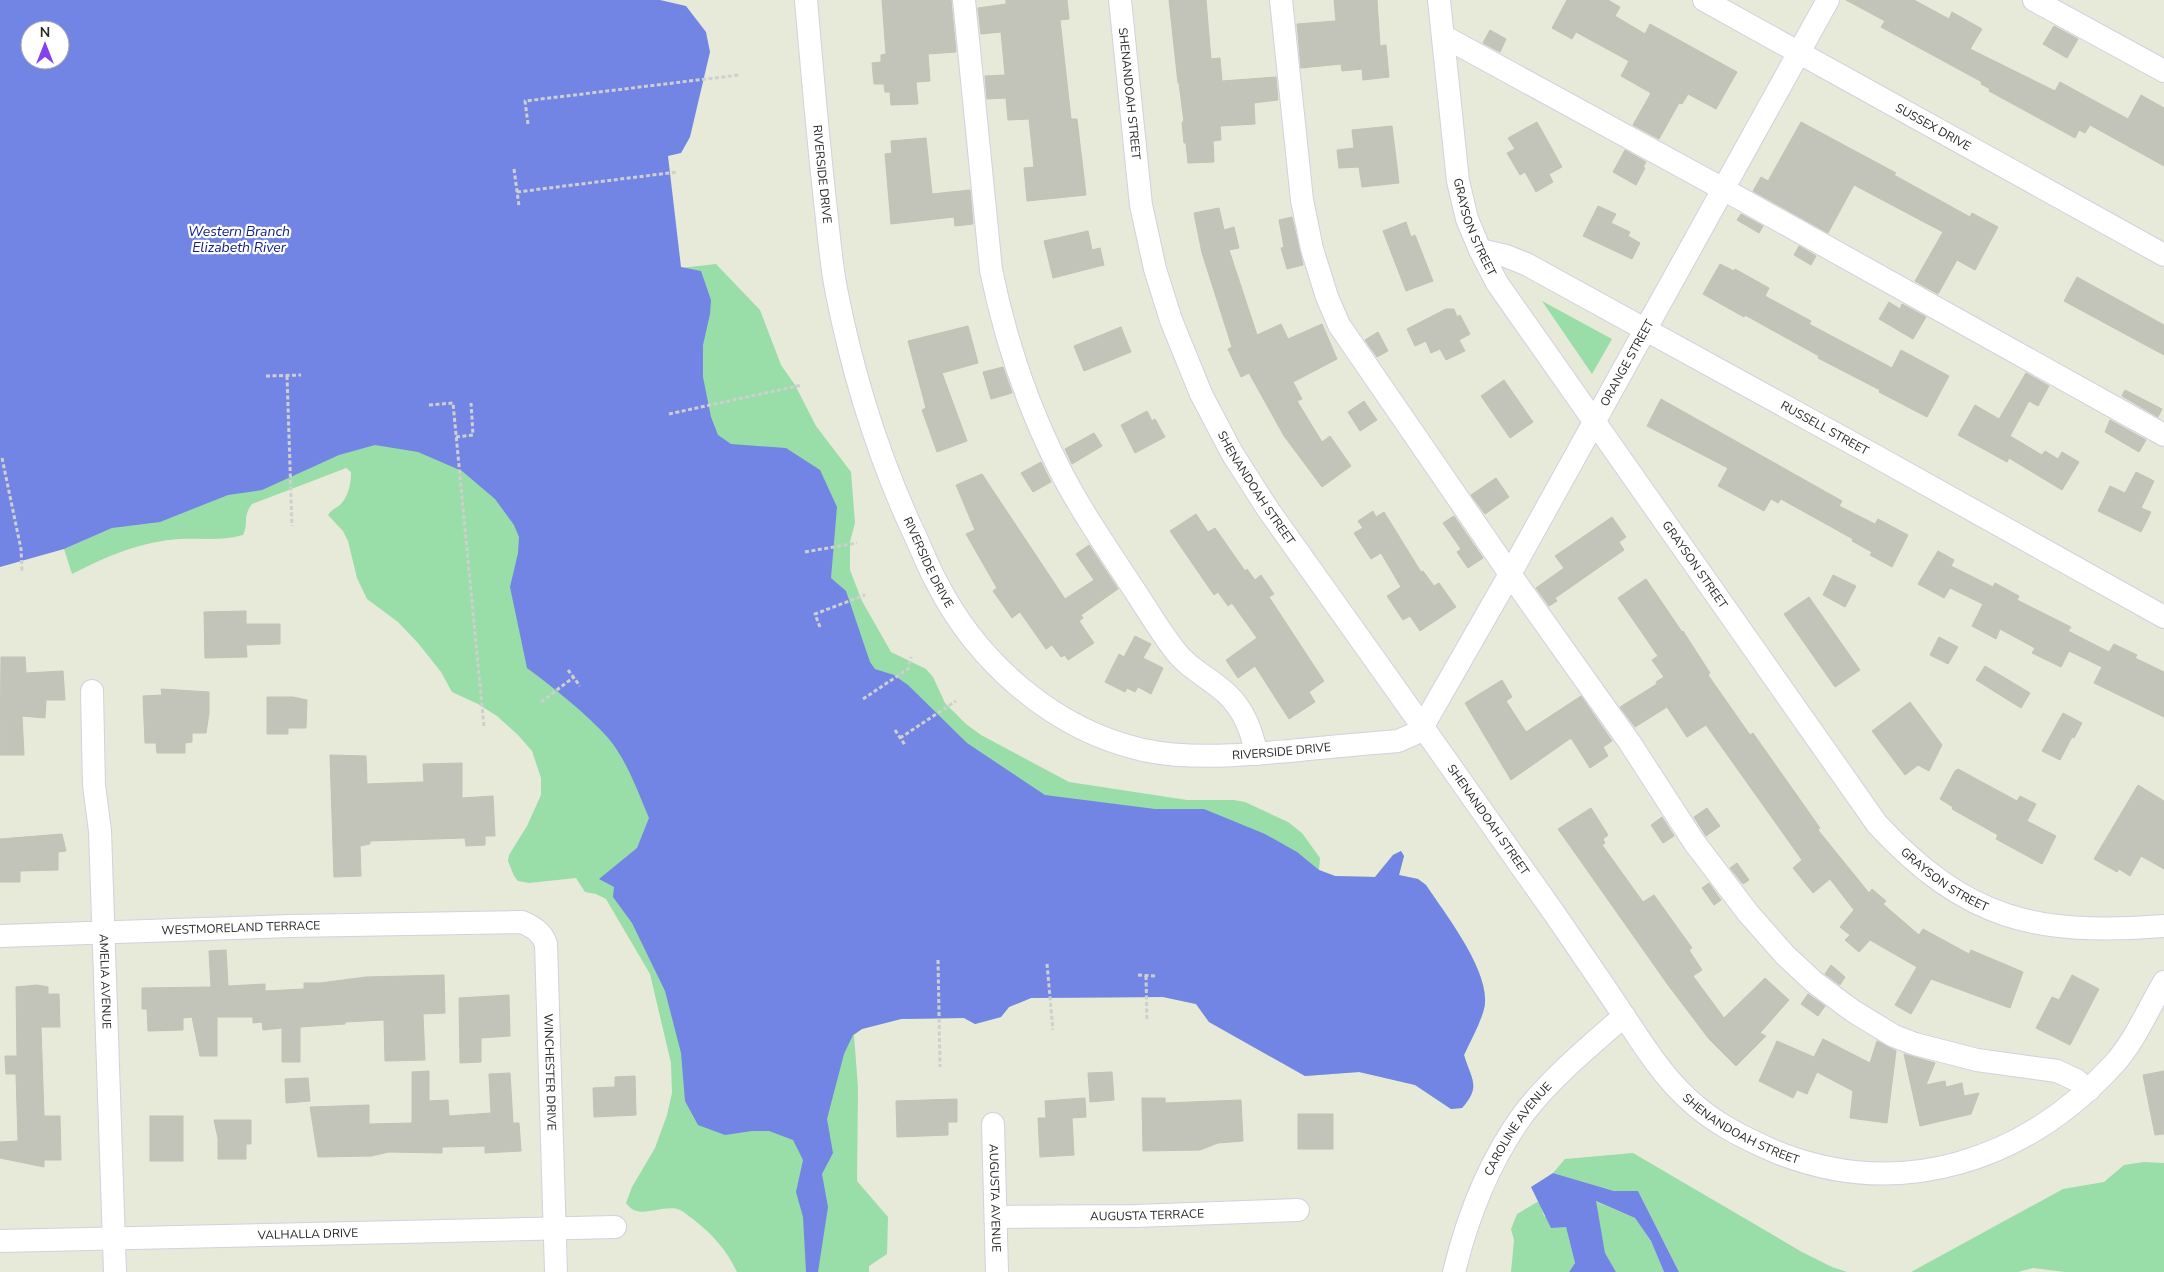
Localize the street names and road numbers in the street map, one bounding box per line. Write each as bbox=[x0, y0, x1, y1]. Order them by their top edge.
street label: SHENANDOAH STREET bbox=[1115, 27, 1144, 161]
street label: SUSSEX DRIVE bbox=[1893, 100, 1974, 154]
street label: RIVERSIDE DRIVE bbox=[809, 124, 835, 224]
street label: GRAYSON STREET bbox=[1450, 176, 1500, 279]
street label: ORANGE STREET bbox=[1596, 316, 1658, 409]
street label: RUSSELL STREET bbox=[1778, 397, 1872, 459]
street label: SHENANDOAH STREET bbox=[1214, 428, 1299, 549]
street label: RIVERSIDE DRIVE bbox=[899, 514, 957, 611]
street label: GRAYSON STREET bbox=[1659, 518, 1732, 612]
street label: RIVERSIDE DRIVE bbox=[1232, 739, 1332, 763]
street label: SHENANDOAH STREET bbox=[1444, 761, 1534, 879]
street label: GRAYSON STREET bbox=[1897, 844, 1992, 916]
street label: WESTMORELAND TERRACE bbox=[161, 917, 320, 938]
street label: AMELIA AVENUE bbox=[96, 934, 115, 1029]
street label: WINCHESTER DRIVE bbox=[540, 1013, 560, 1131]
street label: CAROLINE AVENUE bbox=[1480, 1079, 1555, 1178]
street label: SHENANDOAH STREET bbox=[1679, 1090, 1802, 1168]
street label: AUGUSTA AVENUE bbox=[986, 1144, 1004, 1252]
street label: AUGUSTA TERRACE bbox=[1090, 1205, 1204, 1224]
street label: VALHALLA DRIVE bbox=[256, 1225, 358, 1243]

